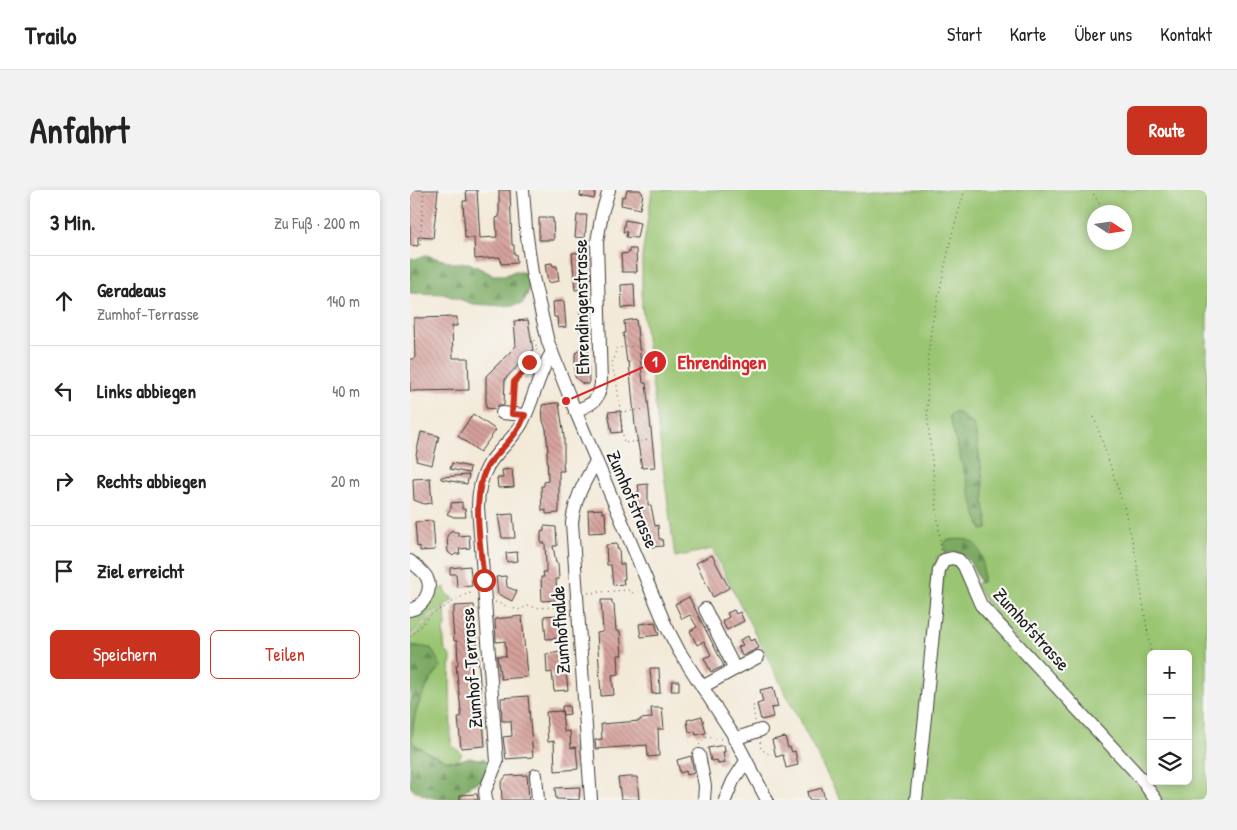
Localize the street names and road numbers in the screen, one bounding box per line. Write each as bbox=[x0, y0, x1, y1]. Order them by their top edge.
street label: Ehrendingenstrasse bbox=[567, 239, 595, 375]
street label: Zumhofstrasse bbox=[601, 446, 665, 552]
street label: Zumhofstrasse bbox=[988, 582, 1077, 676]
street label: Zumhofhalde bbox=[544, 585, 576, 675]
street label: Zumhof-Terrasse bbox=[454, 606, 488, 729]

